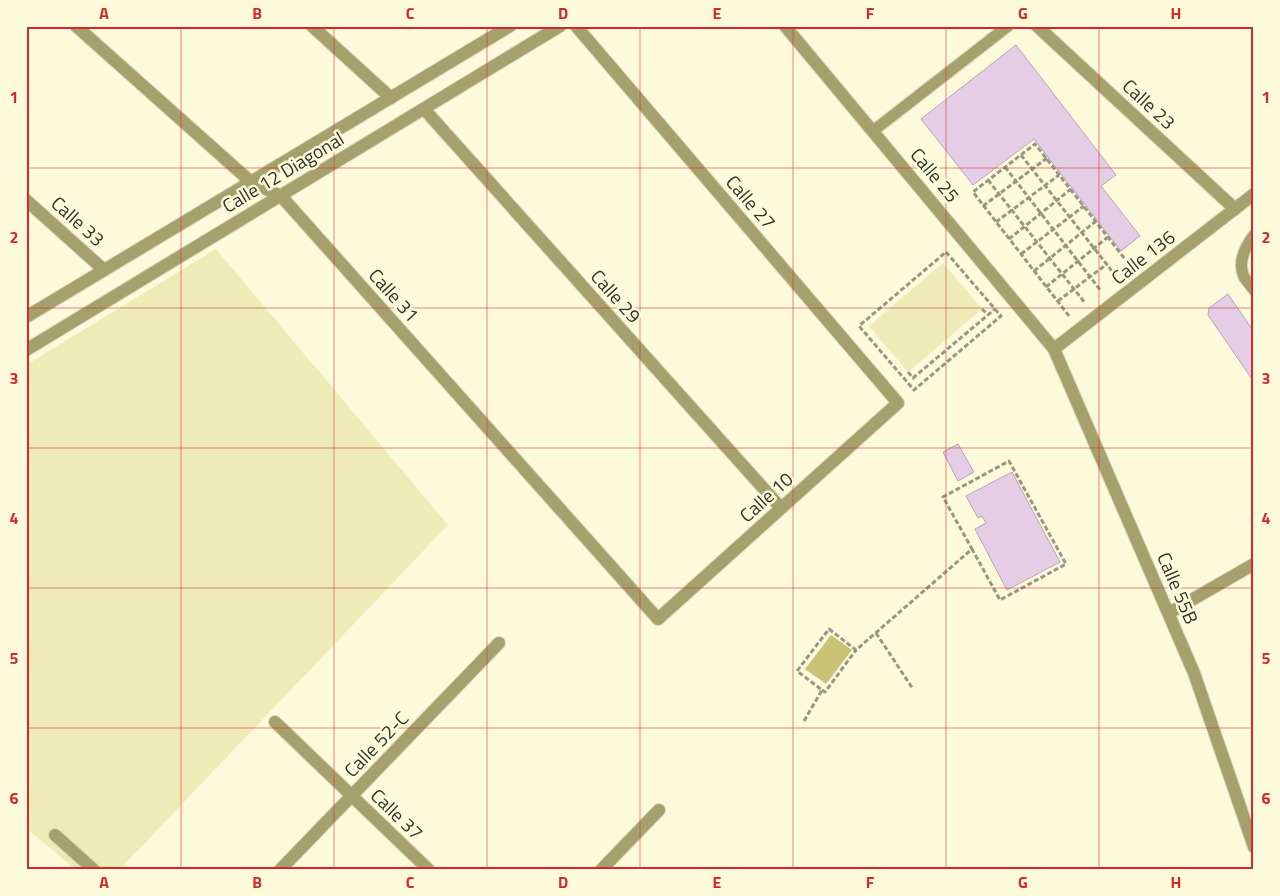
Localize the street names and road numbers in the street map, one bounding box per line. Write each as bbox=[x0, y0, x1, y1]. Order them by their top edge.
street label: Calle 23 bbox=[1116, 71, 1183, 136]
street label: Calle 12 Diagonal bbox=[216, 124, 349, 219]
street label: Calle 25 bbox=[904, 141, 967, 208]
street label: Calle 27 bbox=[720, 168, 783, 235]
street label: Calle 33 bbox=[45, 189, 112, 253]
street label: Calle 136 bbox=[1104, 222, 1181, 291]
street label: Calle 31 bbox=[362, 261, 426, 328]
street label: Calle 29 bbox=[584, 262, 648, 329]
street label: Calle 10 bbox=[732, 465, 799, 529]
street label: Calle 55B bbox=[1150, 547, 1207, 628]
street label: Calle 52-C bbox=[337, 704, 415, 783]
street label: Calle 37 bbox=[364, 781, 430, 846]

